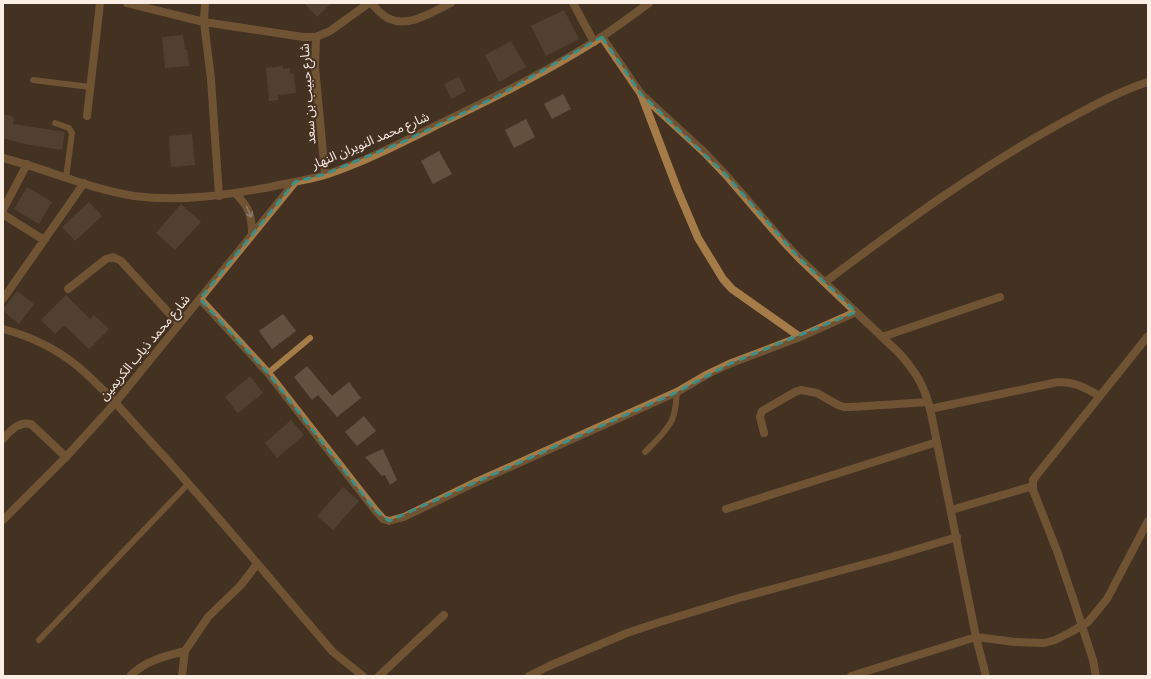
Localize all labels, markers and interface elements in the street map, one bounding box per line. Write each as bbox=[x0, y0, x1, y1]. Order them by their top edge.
street label: شارع حبيب بن سعد bbox=[295, 43, 322, 145]
street label: شارع محمد النويران النهار bbox=[308, 108, 433, 175]
one-way arrow bbox=[245, 205, 253, 217]
street label: شارع محمد ذياب الكريمين bbox=[95, 291, 195, 405]

